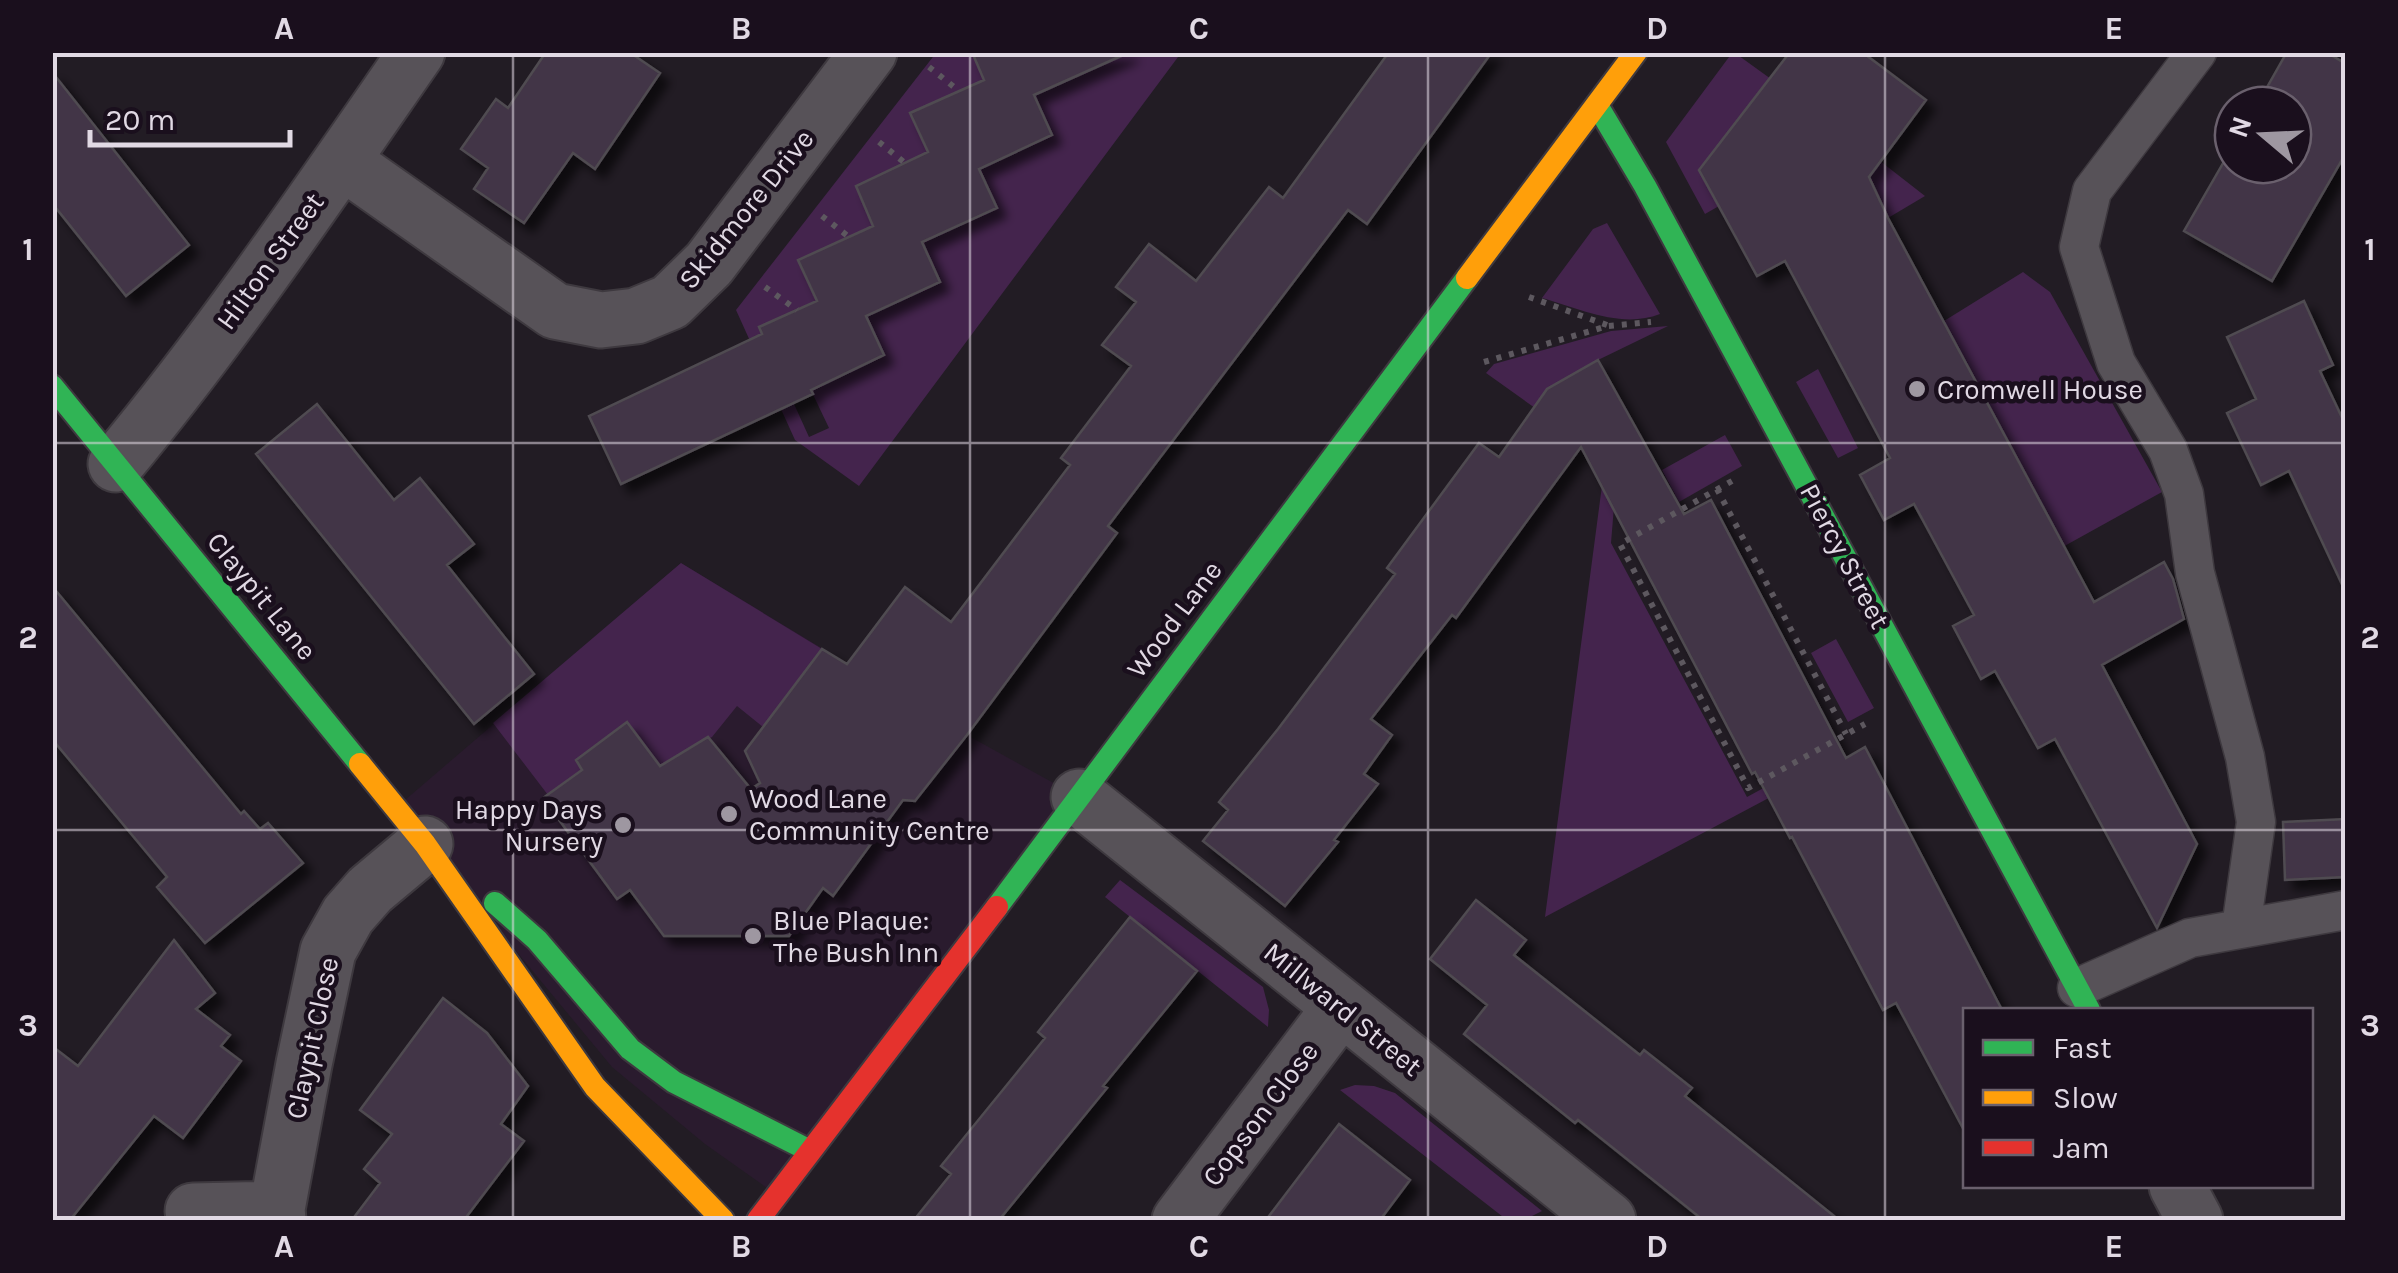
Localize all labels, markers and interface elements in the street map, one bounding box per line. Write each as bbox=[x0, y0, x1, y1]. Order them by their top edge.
text: A bbox=[274, 10, 294, 47]
text: B bbox=[731, 10, 751, 47]
text: C bbox=[1189, 10, 1209, 47]
text: D bbox=[1646, 10, 1668, 47]
text: E bbox=[2105, 10, 2123, 47]
scale bar bbox=[90, 85, 290, 147]
north arrow bbox=[2213, 85, 2313, 185]
text: 20 m bbox=[105, 102, 175, 138]
text: N bbox=[2221, 112, 2259, 142]
street label: Skidmore Drive bbox=[672, 123, 820, 295]
street label: Hilton Street bbox=[209, 186, 331, 336]
text: 1 bbox=[22, 231, 34, 268]
text: 1 bbox=[2364, 231, 2376, 268]
place label: Cromwell House bbox=[1937, 373, 2143, 406]
marker: Cromwell House bbox=[1906, 378, 1928, 400]
street label: Piercy Street bbox=[1793, 478, 1897, 634]
street label: Claypit Lane bbox=[200, 525, 324, 667]
street label: Wood Lane bbox=[1119, 554, 1229, 684]
text: 2 bbox=[18, 619, 38, 656]
text: 2 bbox=[2360, 619, 2380, 656]
place label: Wood Lane Community Centre bbox=[749, 782, 990, 847]
place label: Happy Days Nursery bbox=[455, 793, 603, 858]
marker: Wood Lane Community Centre bbox=[718, 803, 740, 825]
marker: Happy Days Nursery bbox=[612, 814, 634, 836]
place label: Blue Plaque: The Bush Inn bbox=[773, 904, 939, 969]
marker: Blue Plaque: The Bush Inn bbox=[742, 925, 764, 947]
street label: Millward Street bbox=[1257, 935, 1429, 1083]
street label: Claypit Close bbox=[279, 954, 345, 1122]
text: 3 bbox=[18, 1007, 38, 1044]
text: 3 bbox=[2360, 1007, 2380, 1044]
legend bbox=[1963, 1008, 2313, 1188]
text: Fast bbox=[2053, 1030, 2112, 1066]
street label: Copson Close bbox=[1195, 1035, 1325, 1193]
text: Slow bbox=[2053, 1080, 2118, 1116]
text: Jam bbox=[2053, 1130, 2110, 1166]
text: A bbox=[274, 1228, 294, 1265]
text: B bbox=[731, 1228, 751, 1265]
text: C bbox=[1189, 1228, 1209, 1265]
text: D bbox=[1646, 1228, 1668, 1265]
text: E bbox=[2105, 1228, 2123, 1265]

